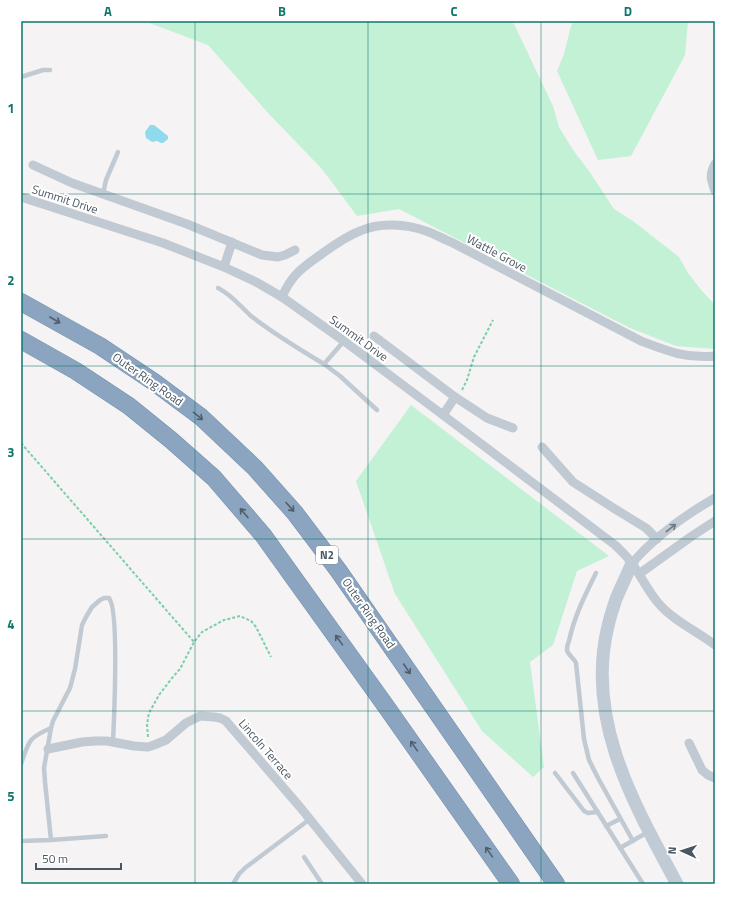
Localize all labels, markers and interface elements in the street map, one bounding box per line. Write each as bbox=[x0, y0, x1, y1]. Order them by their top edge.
text: A bbox=[104, 1, 112, 21]
text: B bbox=[278, 1, 286, 21]
text: C bbox=[450, 1, 458, 21]
text: D bbox=[624, 1, 632, 21]
text: 1 bbox=[7, 98, 15, 118]
street label: Summit Drive bbox=[29, 179, 101, 219]
street label: Wattle Grove bbox=[464, 229, 530, 277]
text: 2 bbox=[7, 270, 15, 290]
street label: Summit Drive bbox=[326, 310, 392, 366]
one-way arrow bbox=[49, 317, 61, 325]
street label: Outer Ring Road bbox=[109, 348, 187, 410]
one-way arrow bbox=[193, 411, 203, 420]
text: 3 bbox=[7, 442, 15, 462]
one-way arrow bbox=[286, 502, 295, 512]
one-way arrow bbox=[240, 508, 249, 518]
one-way arrow bbox=[666, 523, 677, 532]
road number: N2 bbox=[316, 546, 338, 564]
street label: Outer Ring Road bbox=[338, 574, 400, 652]
text: 4 bbox=[7, 614, 15, 634]
one-way arrow bbox=[334, 634, 343, 645]
one-way arrow bbox=[403, 664, 411, 675]
street label: Lincoln Terrace bbox=[234, 714, 298, 784]
one-way arrow bbox=[410, 740, 418, 751]
text: 5 bbox=[7, 786, 15, 806]
north arrow bbox=[662, 831, 702, 871]
scale bar bbox=[36, 845, 121, 871]
text: N bbox=[664, 846, 680, 855]
one-way arrow bbox=[485, 847, 493, 858]
text: 50 m bbox=[42, 849, 68, 868]

